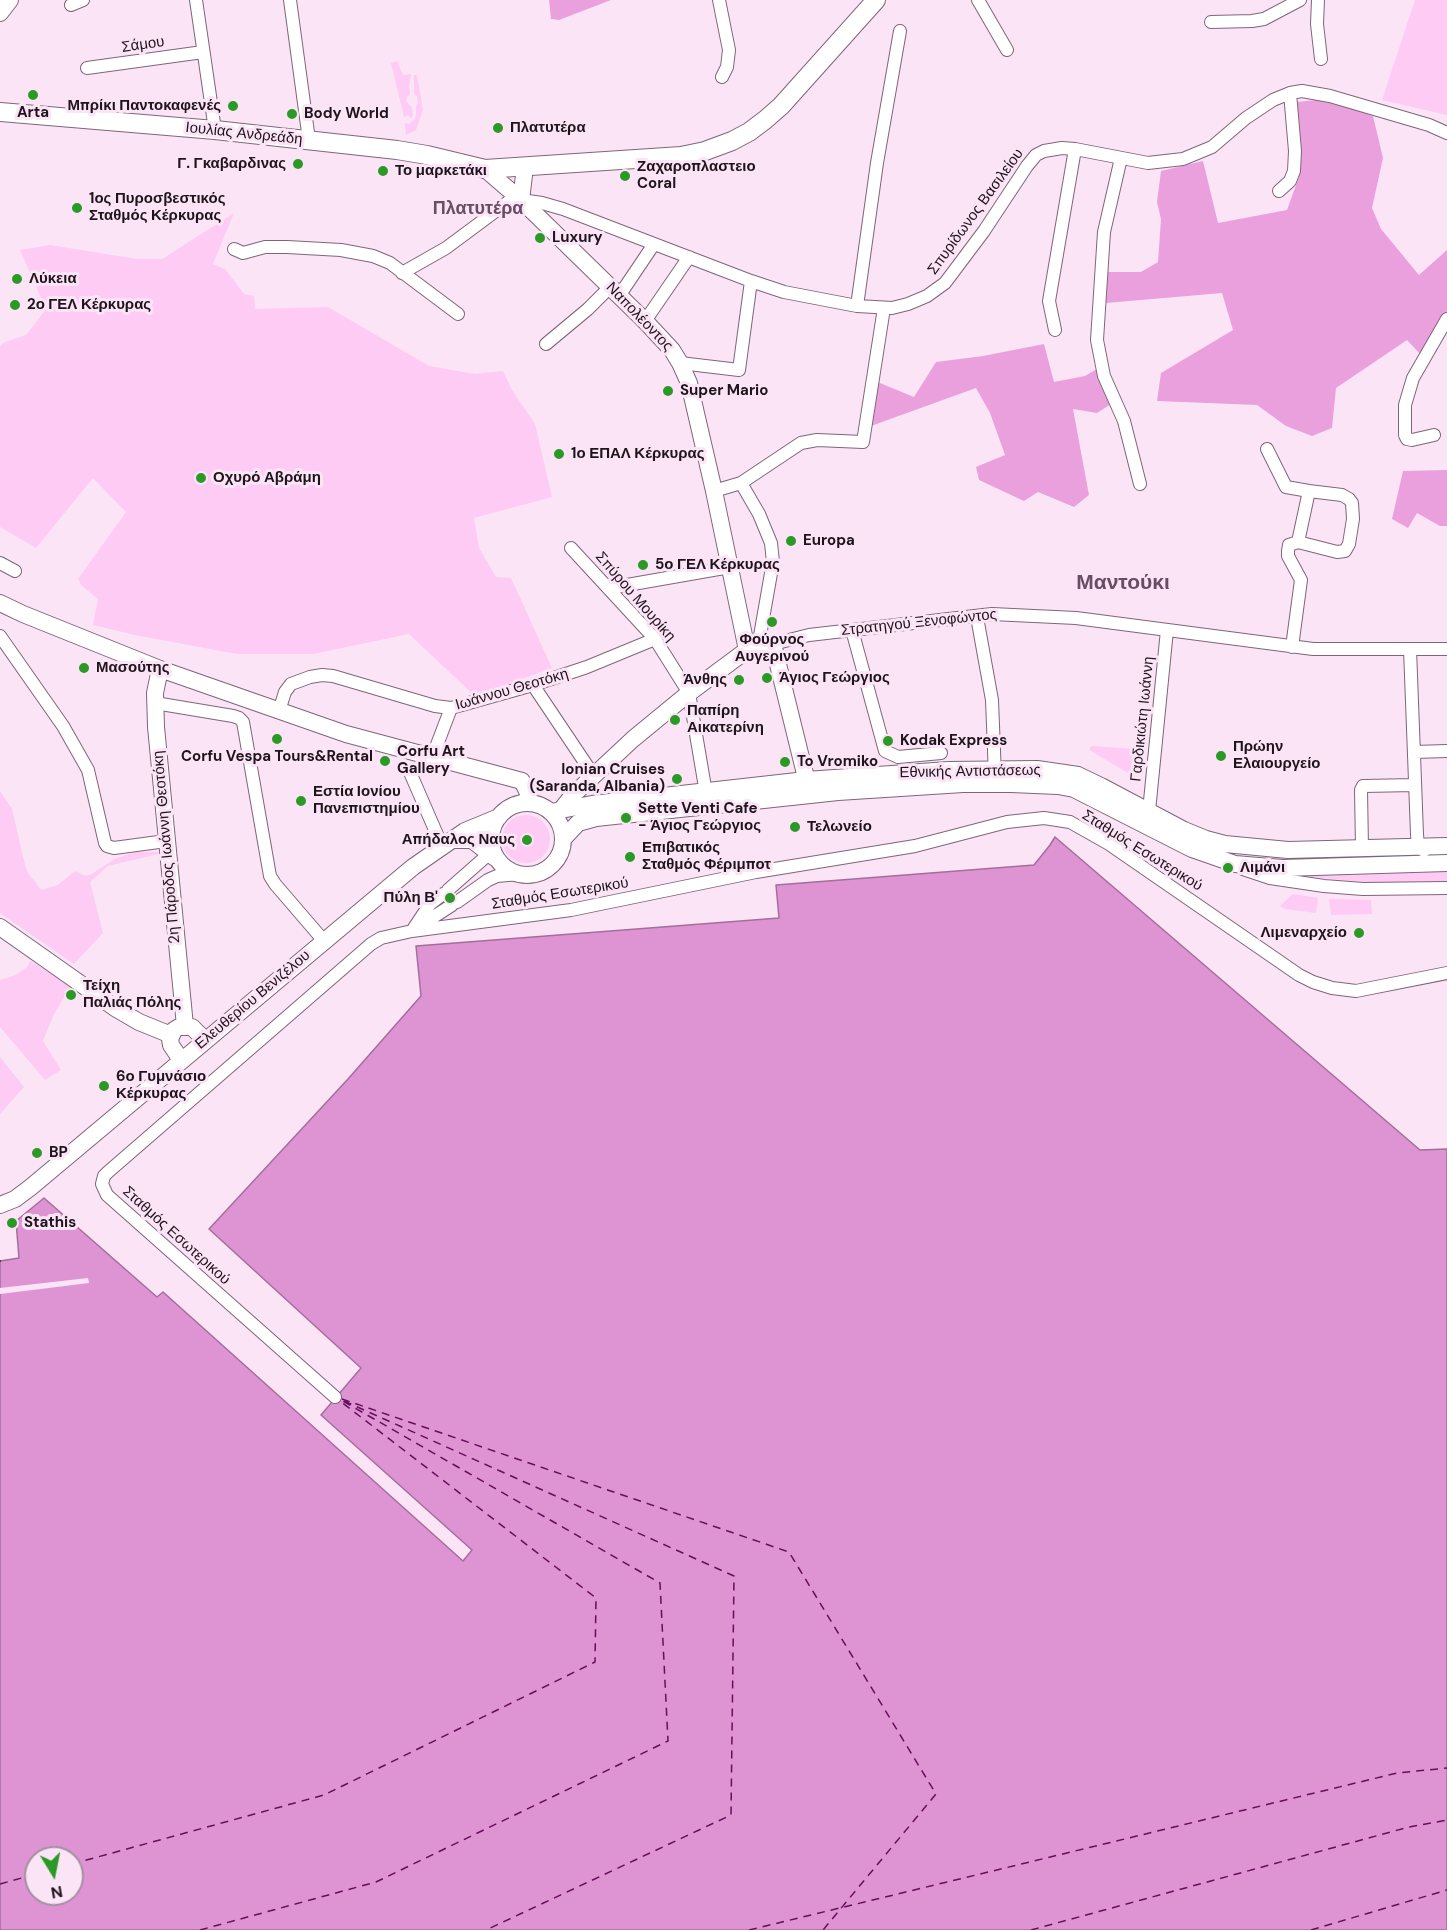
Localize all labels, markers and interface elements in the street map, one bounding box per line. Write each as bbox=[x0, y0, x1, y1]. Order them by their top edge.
street label: Σάμου bbox=[120, 33, 166, 57]
marker: Arta bbox=[26, 88, 40, 102]
place label: Μπρίκι Παντοκαφενές bbox=[68, 97, 221, 115]
marker: Μπρίκι Παντοκαφενές bbox=[226, 99, 240, 113]
place label: Arta bbox=[17, 104, 49, 122]
place label: Body World bbox=[304, 105, 389, 123]
marker: Body World bbox=[285, 107, 299, 121]
street label: Ιουλίας Ανδρεάδη bbox=[185, 119, 303, 149]
place label: Πλατυτέρα bbox=[510, 119, 586, 137]
marker: Πλατυτέρα bbox=[491, 121, 505, 135]
street label: Σπυρίδωνος Βασιλείου bbox=[924, 145, 1028, 279]
place label: Γ. Γκαβαρδινας bbox=[177, 155, 286, 173]
marker: Γ. Γκαβαρδινας bbox=[291, 157, 305, 171]
place label: Ζαχαροπλαστειο Coral bbox=[637, 158, 756, 193]
place label: Το μαρκετάκι bbox=[395, 162, 487, 180]
marker: Το μαρκετάκι bbox=[376, 164, 390, 178]
marker: Ζαχαροπλαστειο Coral bbox=[618, 169, 632, 183]
place label: 1ος Πυροσβεστικός Σταθμός Κέρκυρας bbox=[89, 190, 225, 225]
district label: Πλατυτέρα bbox=[433, 198, 523, 220]
marker: 1ος Πυροσβεστικός Σταθμός Κέρκυρας bbox=[70, 201, 84, 215]
place label: Luxury bbox=[552, 229, 603, 247]
marker: Luxury bbox=[533, 231, 547, 245]
place label: Λύκεια bbox=[29, 270, 77, 288]
marker: Λύκεια bbox=[10, 272, 24, 286]
street label: Ναπολέοντος bbox=[602, 279, 676, 355]
place label: 2ο ΓΕΛ Κέρκυρας bbox=[27, 296, 151, 314]
marker: 2ο ΓΕΛ Κέρκυρας bbox=[8, 298, 22, 312]
place label: Super Mario bbox=[680, 382, 768, 400]
marker: Super Mario bbox=[661, 384, 675, 398]
place label: 1ο ΕΠΑΛ Κέρκυρας bbox=[571, 445, 705, 463]
marker: 1ο ΕΠΑΛ Κέρκυρας bbox=[552, 447, 566, 461]
place label: Οχυρό Αβράμη bbox=[213, 469, 321, 487]
marker: Οχυρό Αβράμη bbox=[194, 471, 208, 485]
place label: Europa bbox=[803, 532, 855, 550]
marker: Europa bbox=[784, 534, 798, 548]
street label: Σπύρου Μουρίκη bbox=[591, 548, 679, 646]
place label: 5ο ΓΕΛ Κέρκυρας bbox=[655, 556, 780, 574]
marker: 5ο ΓΕΛ Κέρκυρας bbox=[636, 558, 650, 572]
district label: Μαντούκι bbox=[1076, 570, 1170, 596]
street label: Στρατηγού Ξενοφώντος bbox=[840, 606, 998, 640]
marker: Φούρνος Αυγερινού bbox=[765, 615, 779, 629]
place label: Φούρνος Αυγερινού bbox=[735, 631, 809, 666]
street label: Γαρδικιώτη Ιωάννη bbox=[1127, 656, 1159, 782]
place label: Μασούτης bbox=[96, 659, 170, 677]
marker: Μασούτης bbox=[77, 661, 91, 675]
street label: Ιωάννου Θεοτόκη bbox=[453, 665, 571, 715]
place label: Άγιος Γεώργιος bbox=[779, 669, 890, 687]
place label: Άνθης bbox=[683, 671, 727, 689]
marker: Άγιος Γεώργιος bbox=[760, 671, 774, 685]
marker: Άνθης bbox=[732, 673, 746, 687]
place label: Παπίρη Αικατερίνη bbox=[687, 702, 764, 737]
marker: Παπίρη Αικατερίνη bbox=[668, 713, 682, 727]
marker: Corfu Vespa Tours&Rental bbox=[270, 732, 284, 746]
place label: Kodak Express bbox=[900, 732, 1007, 750]
marker: Kodak Express bbox=[881, 734, 895, 748]
place label: Πρώην Ελαιουργείο bbox=[1233, 738, 1321, 773]
place label: Corfu Art Gallery bbox=[397, 743, 465, 778]
place label: Corfu Vespa Tours&Rental bbox=[181, 748, 373, 766]
marker: Πρώην Ελαιουργείο bbox=[1214, 749, 1228, 763]
street label: 2η Πάροδος Ιωάννη Θεοτόκη bbox=[150, 750, 184, 944]
place label: To Vromiko bbox=[797, 753, 878, 771]
marker: Corfu Art Gallery bbox=[378, 754, 392, 768]
marker: To Vromiko bbox=[778, 755, 792, 769]
place label: Ionian Cruises (Saranda, Albania) bbox=[530, 761, 665, 796]
street label: Εθνικής Αντιστάσεως bbox=[899, 762, 1041, 782]
marker: Ionian Cruises (Saranda, Albania) bbox=[670, 772, 684, 786]
place label: Εστία Ιονίου Πανεπιστημίου bbox=[313, 783, 420, 818]
marker: Εστία Ιονίου Πανεπιστημίου bbox=[294, 794, 308, 808]
place label: Sette Venti Cafe - Άγιος Γεώργιος bbox=[638, 800, 761, 835]
street label: Σταθμός Εσωτερικού bbox=[1078, 807, 1206, 895]
marker: Sette Venti Cafe - Άγιος Γεώργιος bbox=[619, 811, 633, 825]
place label: Τελωνείο bbox=[807, 818, 872, 836]
marker: Τελωνείο bbox=[788, 820, 802, 834]
place label: Απήδαλος Ναυς bbox=[402, 831, 515, 849]
marker: Απήδαλος Ναυς bbox=[520, 833, 534, 847]
place label: Επιβατικός Σταθμός Φέριμποτ bbox=[642, 839, 771, 874]
marker: Επιβατικός Σταθμός Φέριμποτ bbox=[623, 850, 637, 864]
place label: Λιμάνι bbox=[1240, 859, 1285, 877]
marker: Λιμάνι bbox=[1221, 861, 1235, 875]
street label: Σταθμός Εσωτερικού bbox=[490, 874, 630, 914]
place label: Πύλη Β' bbox=[384, 889, 438, 907]
marker: Πύλη Β' bbox=[443, 891, 457, 905]
place label: Λιμεναρχείο bbox=[1261, 924, 1347, 942]
marker: Λιμεναρχείο bbox=[1352, 926, 1366, 940]
street label: Ελευθερίου Βενιζέλου bbox=[192, 947, 314, 1053]
place label: Τείχη Παλιάς Πόλης bbox=[83, 977, 181, 1012]
marker: Τείχη Παλιάς Πόλης bbox=[64, 988, 78, 1002]
place label: 6ο Γυμνάσιο Κέρκυρας bbox=[116, 1068, 206, 1103]
marker: 6ο Γυμνάσιο Κέρκυρας bbox=[97, 1079, 111, 1093]
place label: BP bbox=[49, 1144, 68, 1162]
marker: BP bbox=[30, 1146, 44, 1160]
street label: Σταθμός Εσωτερικού bbox=[118, 1183, 234, 1289]
place label: Stathis bbox=[24, 1214, 76, 1232]
marker: Stathis bbox=[5, 1216, 19, 1230]
north arrow bbox=[24, 1846, 84, 1906]
text: N bbox=[49, 1881, 64, 1904]

